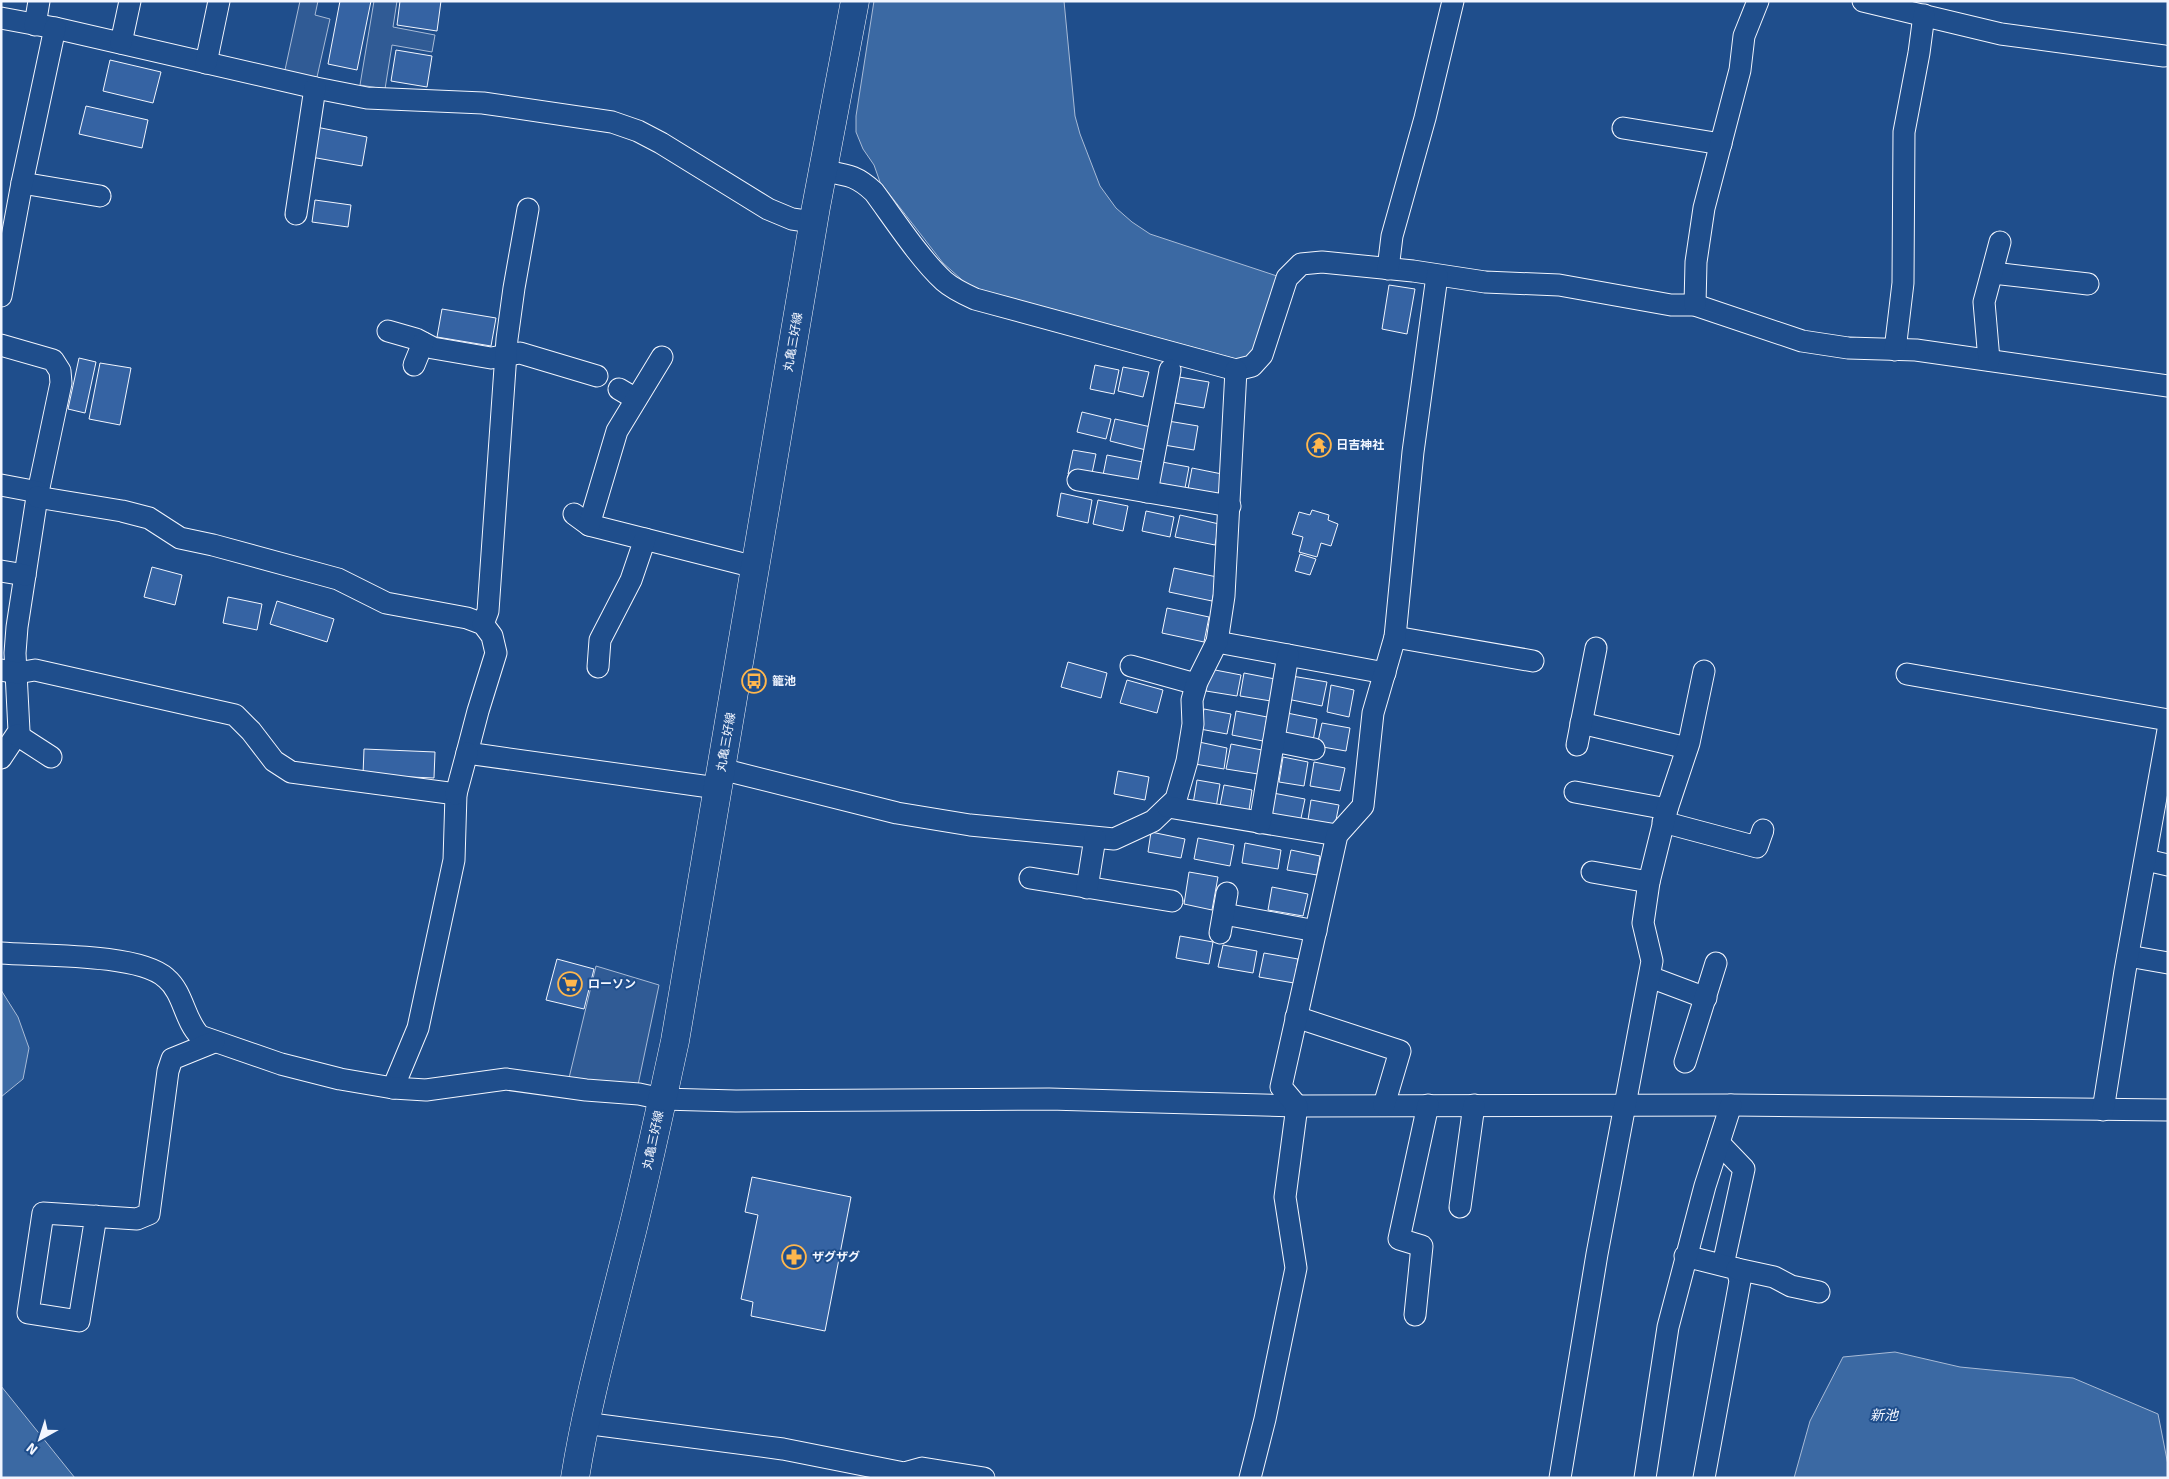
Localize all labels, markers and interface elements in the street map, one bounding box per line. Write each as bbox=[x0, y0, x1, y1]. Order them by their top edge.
street label: 丸亀三好線 bbox=[781, 311, 806, 373]
temple icon: 日吉神社 bbox=[1306, 432, 1332, 458]
place label: 日吉神社 bbox=[1336, 438, 1384, 453]
bus stop icon: 籠池 bbox=[741, 668, 767, 694]
place label: 籠池 bbox=[772, 674, 796, 689]
street label: 丸亀三好線 bbox=[714, 711, 739, 773]
supermarket icon: ローソン bbox=[557, 971, 583, 997]
place label: ローソン bbox=[588, 977, 636, 992]
street label: 丸亀三好線 bbox=[640, 1109, 667, 1171]
pharmacy icon: ザグザグ bbox=[781, 1244, 807, 1270]
place label: ザグザグ bbox=[812, 1250, 860, 1265]
water label: 新池 bbox=[1870, 1407, 1900, 1424]
north arrow bbox=[15, 1414, 65, 1464]
text: N bbox=[23, 1439, 41, 1458]

